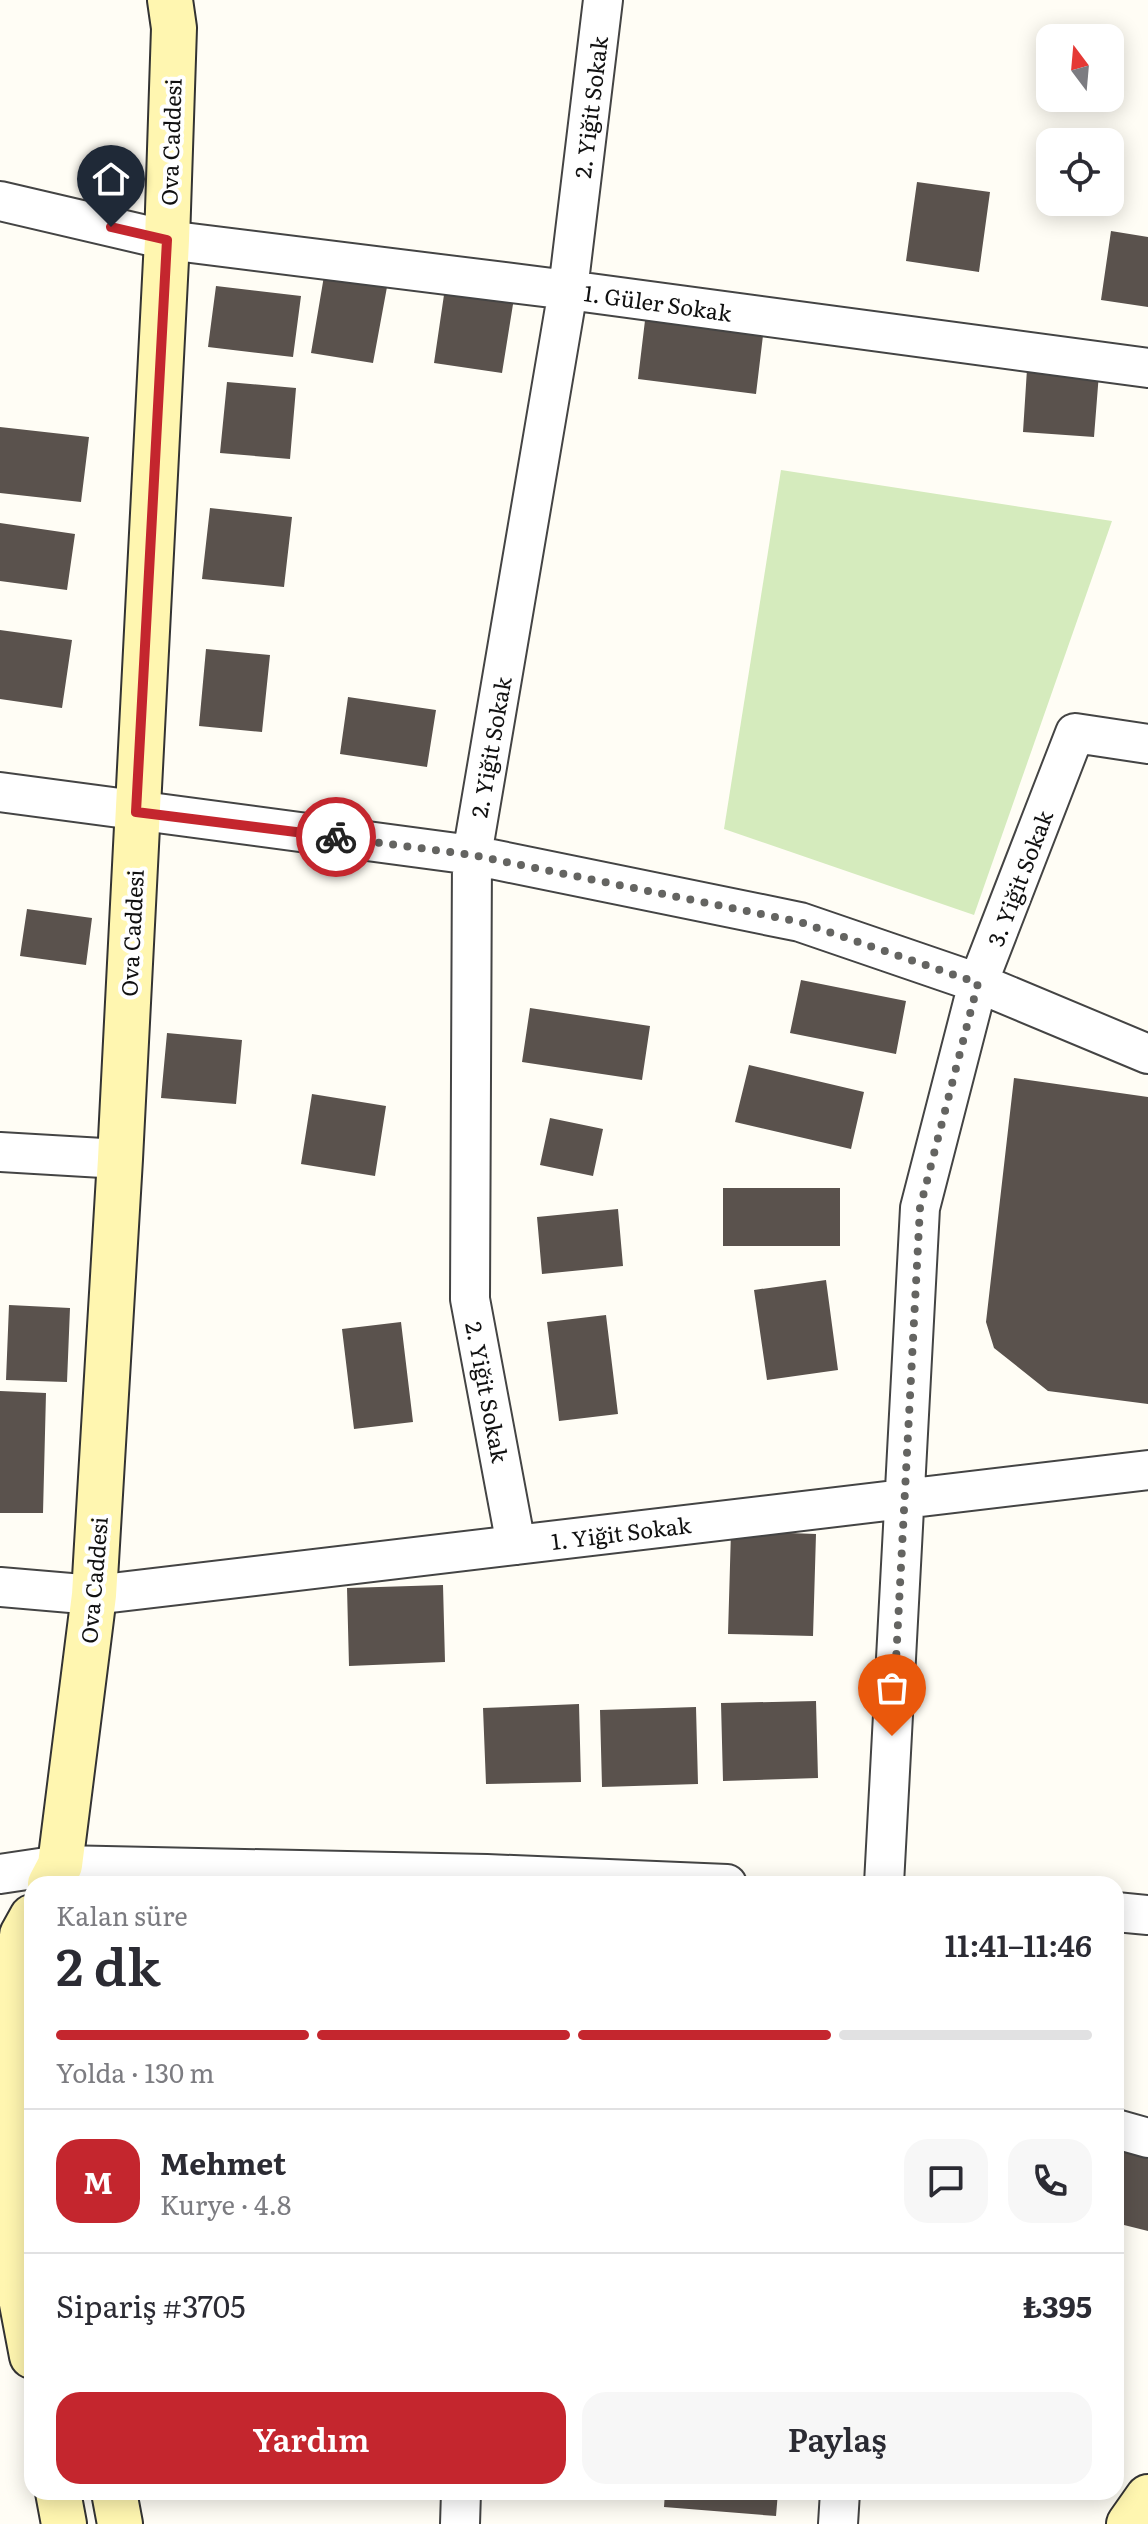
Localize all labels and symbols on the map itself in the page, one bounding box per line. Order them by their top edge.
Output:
north arrow [1036,24,1124,112]
street label: 2. Yiğit Sokak [565,34,615,180]
street label: Ova Caddesi [151,78,189,206]
pin [77,145,145,227]
street label: 1. Güler Sokak [582,275,735,329]
street label: 2. Yiğit Sokak [461,673,519,820]
courier [296,797,376,877]
street label: 3. Yiğit Sokak [978,805,1060,951]
street label: Ova Caddesi [111,869,151,997]
street label: 2. Yiğit Sokak [458,1319,518,1466]
street label: 1. Yiğit Sokak [549,1507,693,1557]
street label: Ova Caddesi [71,1515,115,1645]
pin [858,1654,926,1736]

